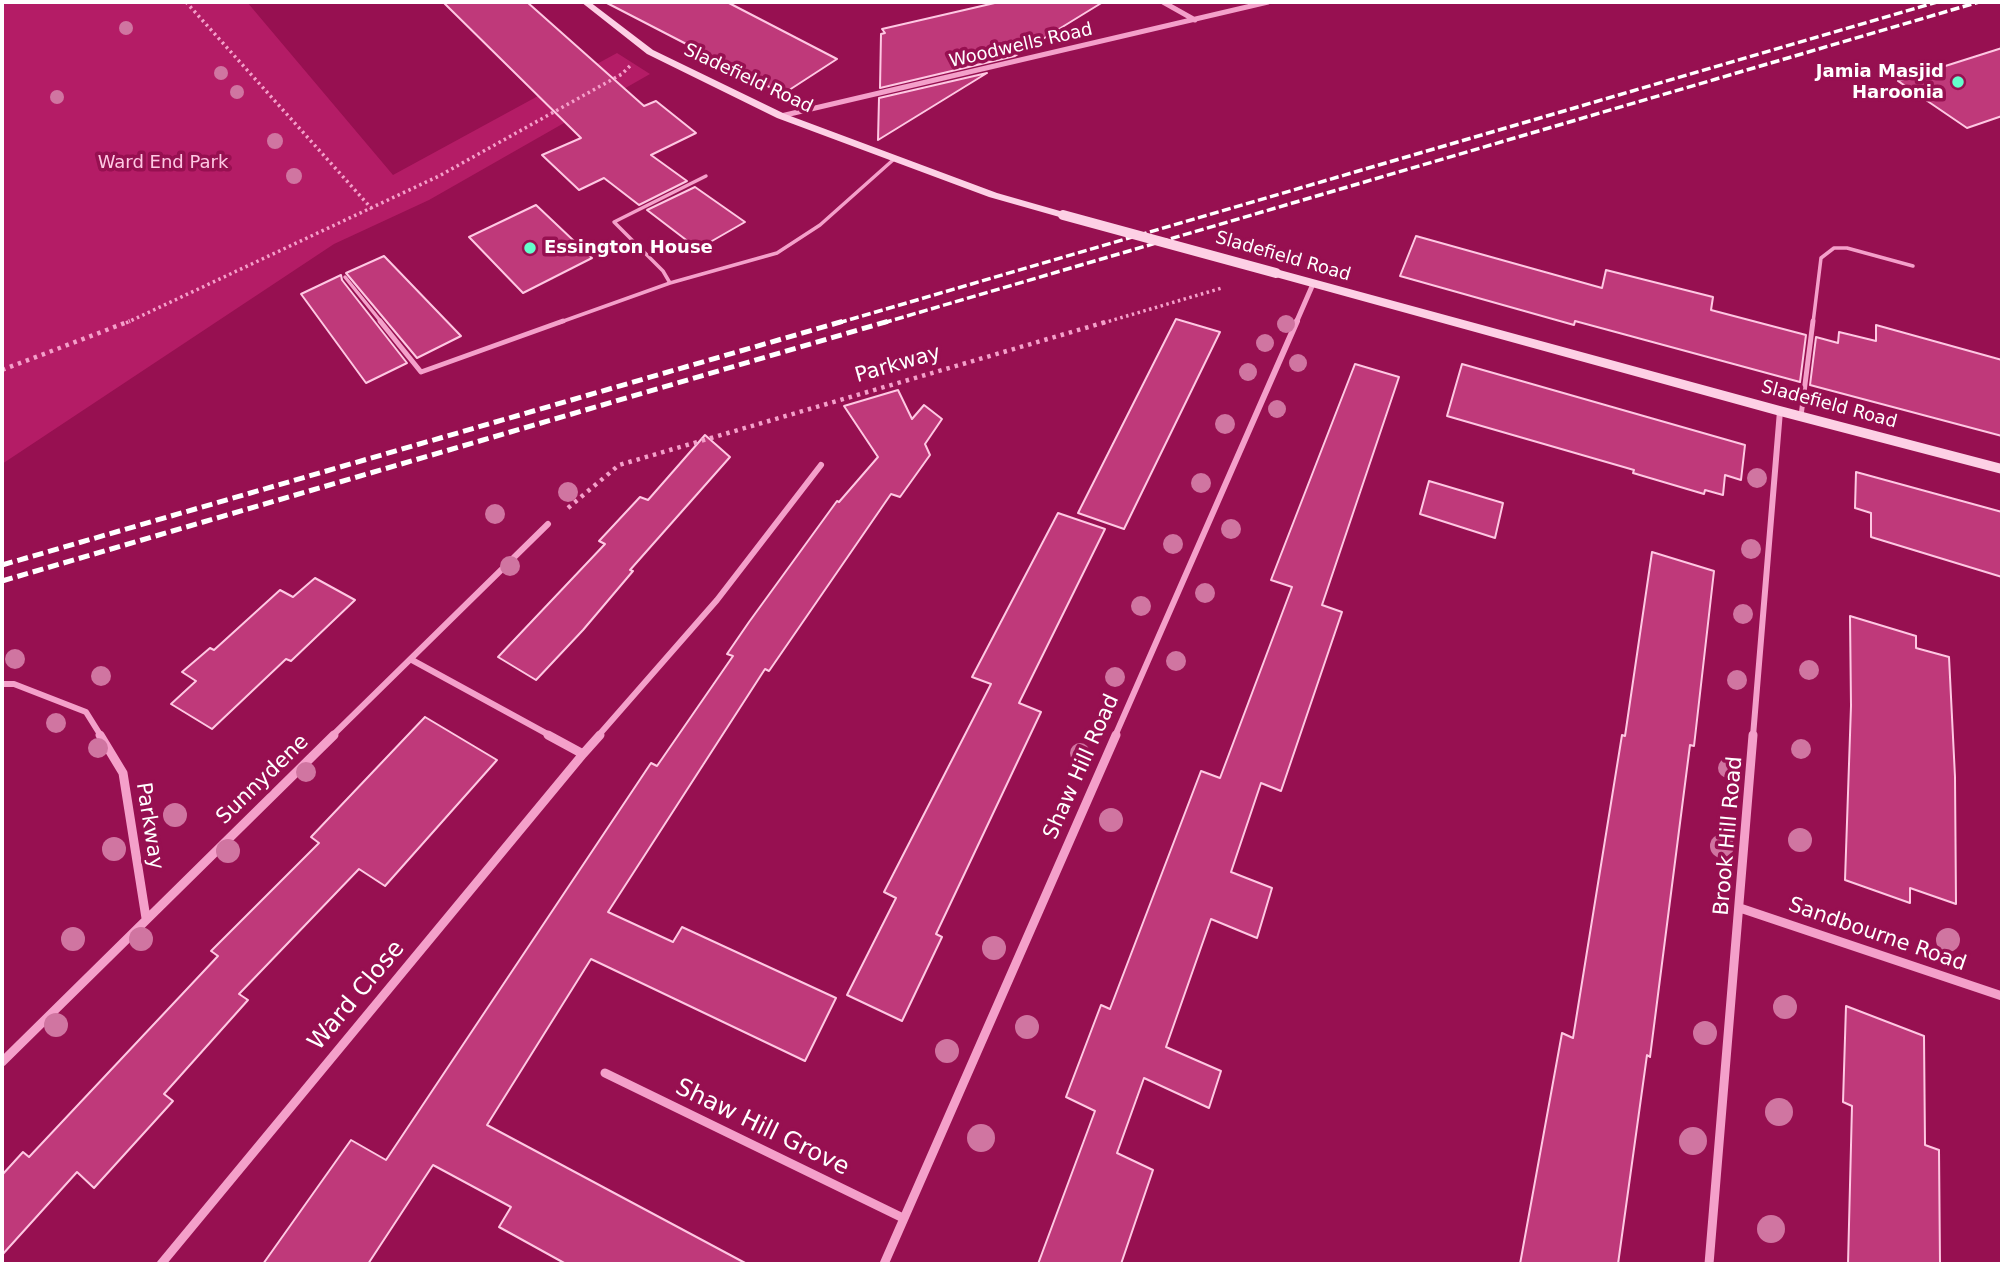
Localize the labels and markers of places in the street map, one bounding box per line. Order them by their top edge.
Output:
place label: Jamia Masjid Haroonia [1816,61,1944,104]
marker: Jamia Masjid Haroonia [1950,74,1966,90]
place label: Essington House [544,237,713,259]
marker: Essington House [522,240,538,256]

